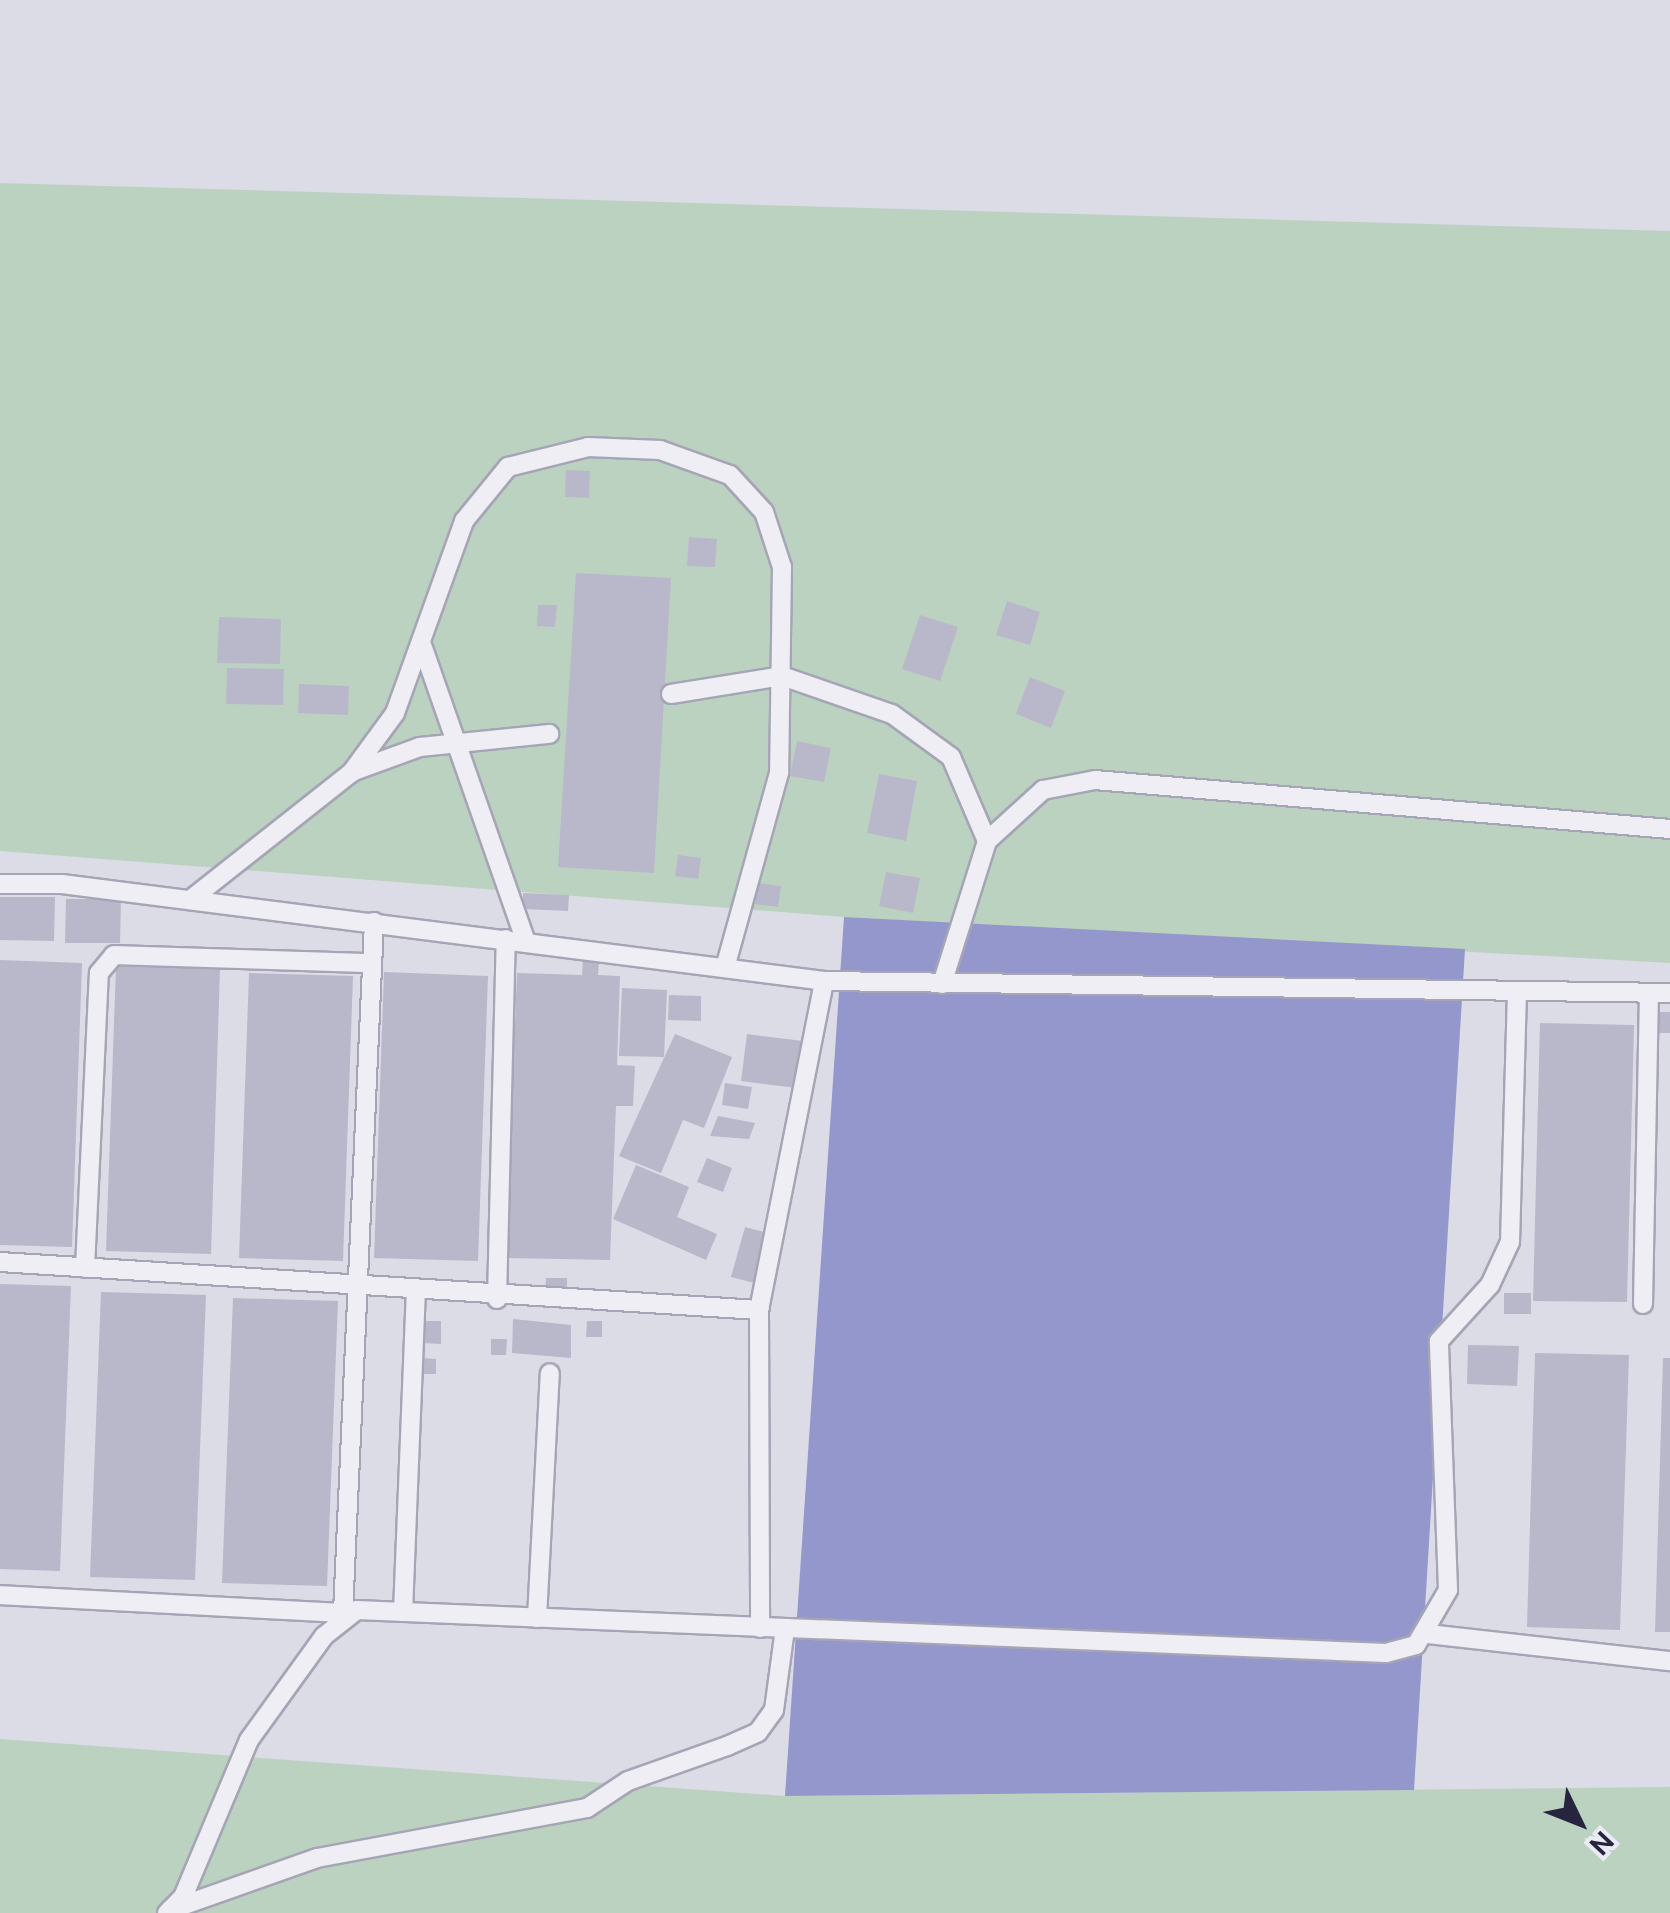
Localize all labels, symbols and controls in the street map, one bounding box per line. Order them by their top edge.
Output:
north arrow [1530,1773,1630,1873]
text: N [1584,1826,1621,1862]

